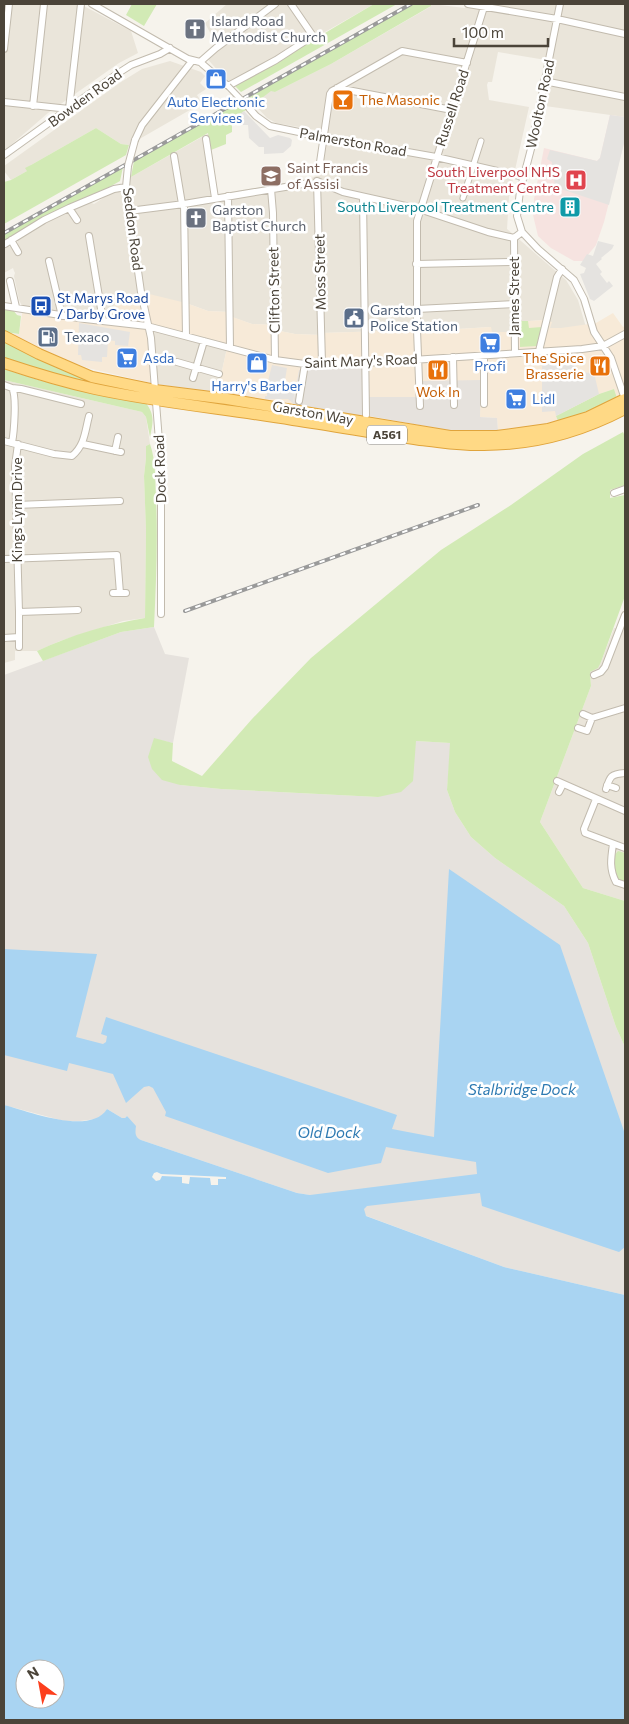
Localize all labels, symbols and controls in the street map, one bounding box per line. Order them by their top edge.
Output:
place label: Island Road Methodist Church [211,12,326,45]
scale bar [454,15,548,47]
church icon: Island Road Methodist Church [183,17,207,41]
text: 100 m [462,23,504,41]
street label: Woolton Road [522,58,557,150]
street label: Bowden Road [44,65,125,130]
shop icon: Auto Electronic Services [204,67,228,91]
street label: Russell Road [431,67,472,148]
bar icon: The Masonic [331,88,355,112]
place label: The Masonic [359,91,440,108]
place label: Auto Electronic Services [167,93,265,126]
street label: Palmerston Road [298,124,408,159]
place label: Saint Francis of Assisi [287,159,368,192]
place label: South Liverpool NHS Treatment Centre [427,163,560,196]
school or university icon: Saint Francis of Assisi [259,164,283,188]
hospital icon: South Liverpool NHS Treatment Centre [564,168,588,192]
street label: Seddon Road [120,186,147,271]
building icon: South Liverpool Treatment Centre [558,195,582,219]
place label: South Liverpool Treatment Centre [337,198,554,215]
place label: Garston Baptist Church [212,201,306,234]
church icon: Garston Baptist Church [184,206,208,230]
street label: Moss Street [310,233,329,310]
street label: Clifton Street [264,246,283,333]
street label: James Street [505,256,522,336]
place label: St Marys Road / Darby Grove [57,289,149,322]
bus stop icon: St Marys Road / Darby Grove [29,294,53,318]
place label: Garston Police Station [370,301,458,334]
public building icon: Garston Police Station [342,306,366,330]
fuel station icon: Texaco [36,325,60,349]
place label: Texaco [64,328,109,345]
supermarket icon: Profi [478,331,502,355]
supermarket icon: Asda [115,346,139,370]
place label: Asda [143,349,174,366]
place label: The Spice Brasserie [523,349,584,382]
street label: Saint Mary's Road [304,350,418,371]
shop icon: Harry's Barber [245,351,269,375]
restaurant icon: The Spice Brasserie [588,354,612,378]
place label: Profi [474,357,506,374]
restaurant icon: Wok In [426,358,450,382]
place label: Harry's Barber [211,377,303,394]
place label: Wok In [416,383,460,400]
supermarket icon: Lidl [504,387,528,411]
place label: Lidl [532,390,555,407]
street label: Garston Way [271,397,355,428]
road number: A561 [367,426,407,444]
street label: Dock Road [150,434,169,504]
street label: Kings Lynn Drive [8,457,25,563]
water label: Stalbridge Dock [468,1080,577,1098]
water label: Old Dock [297,1123,361,1141]
north arrow [15,1659,65,1709]
text: N [24,1663,42,1683]

